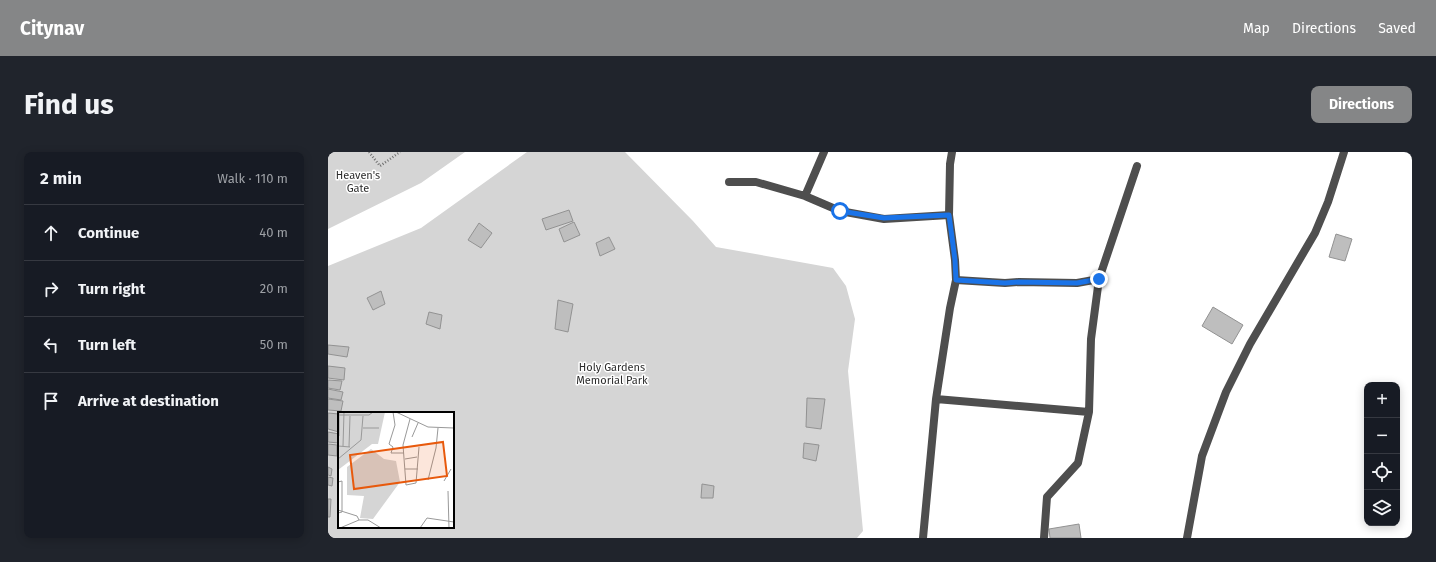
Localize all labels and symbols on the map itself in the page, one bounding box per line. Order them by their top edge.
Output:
park label: Heaven's Gate [336,169,380,195]
route start [831,202,849,220]
route end [1090,270,1108,288]
park label: Holy Gardens Memorial Park [576,361,648,387]
inset map [338,412,454,528]

